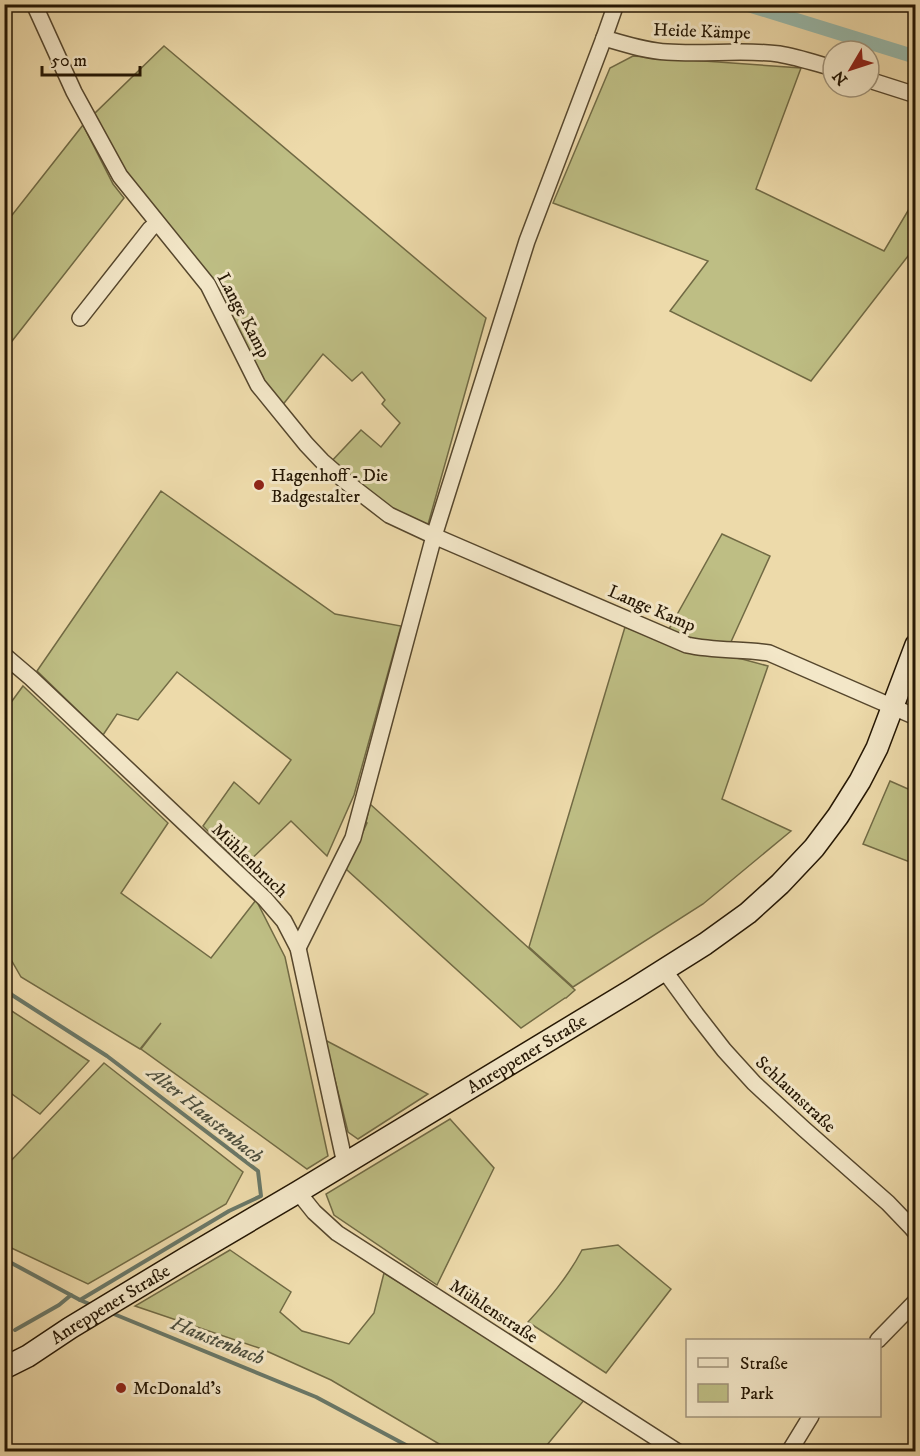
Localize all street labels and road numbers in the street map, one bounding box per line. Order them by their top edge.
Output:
street label: Heide Kämpe [653,19,751,45]
street label: Lange Kamp [212,269,275,362]
street label: Lange Kamp [605,581,699,637]
street label: Mühlenbruch [207,819,292,903]
street label: Anreppener Straße [463,1010,591,1099]
street label: Schlaunstraße [750,1052,840,1138]
street label: Anreppener Straße [47,1260,174,1350]
street label: Mühlenstraße [445,1275,542,1349]

